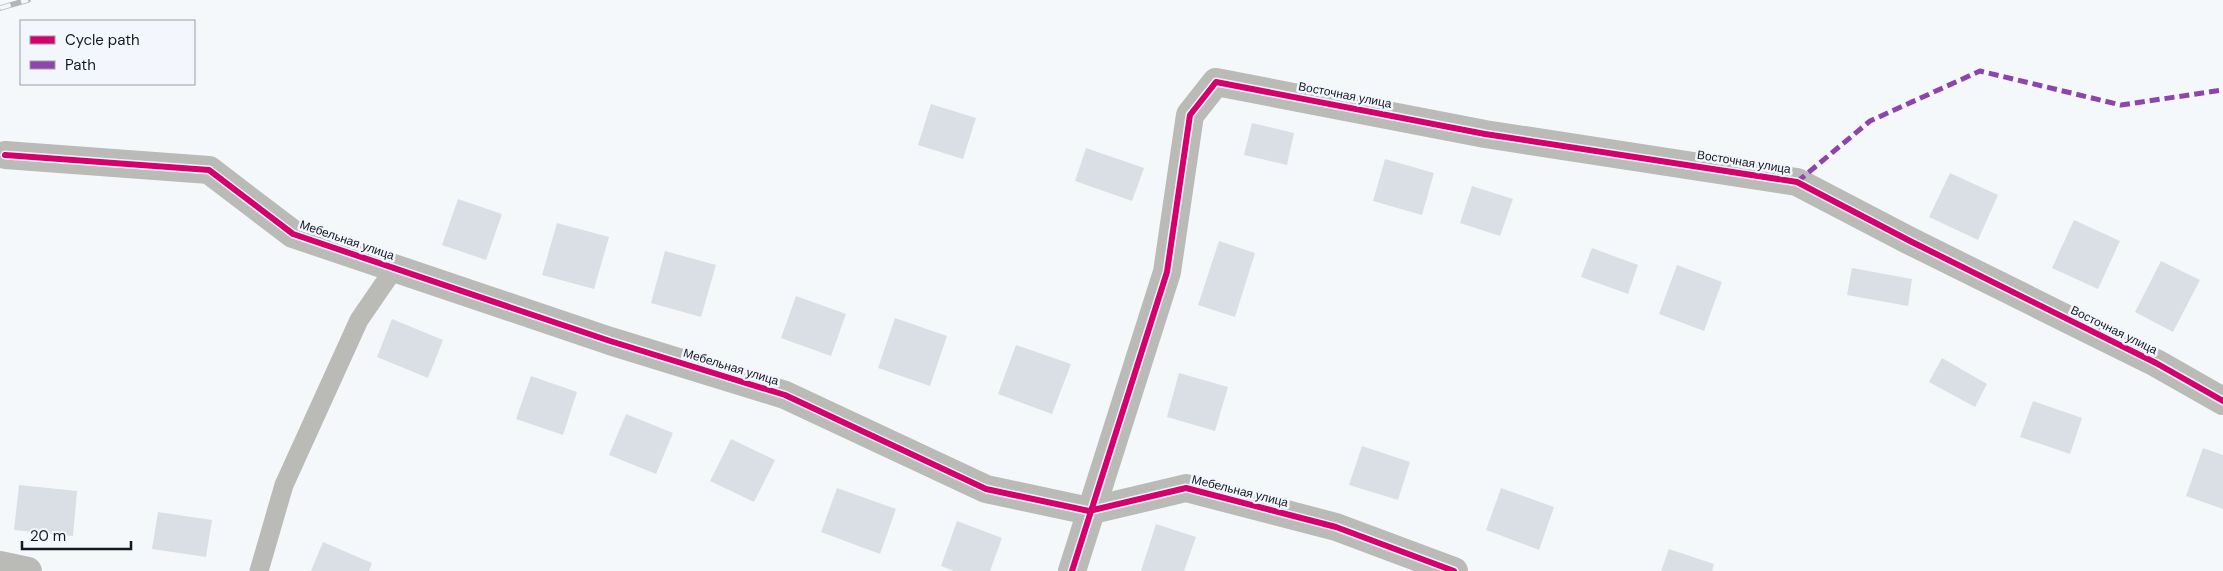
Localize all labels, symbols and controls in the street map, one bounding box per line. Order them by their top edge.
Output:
legend [20,20,195,85]
text: Cycle path [65,30,140,50]
text: Path [65,55,96,75]
street label: Восточная улица [1297,78,1393,112]
street label: Восточная улица [1696,147,1792,177]
street label: Мебельная улица [298,216,397,264]
street label: Восточная улица [2068,302,2160,358]
street label: Мебельная улица [681,345,781,389]
street label: Мебельная улица [1190,471,1290,511]
scale bar [22,518,131,550]
text: 20 m [30,526,66,546]

